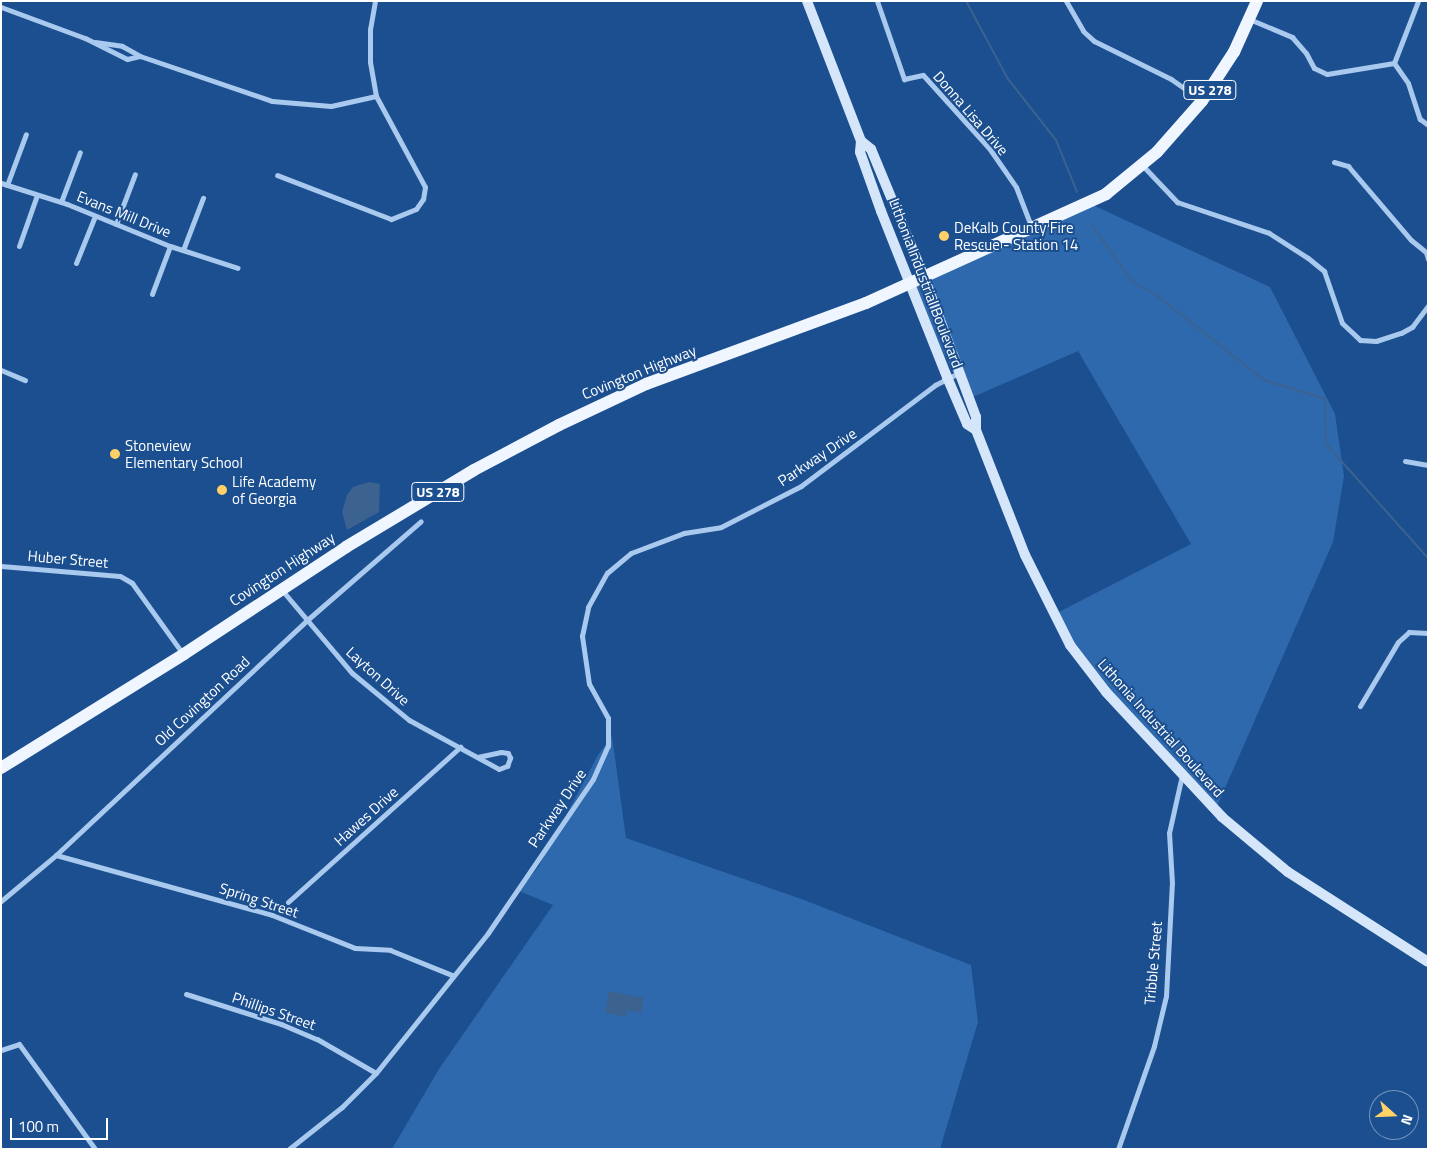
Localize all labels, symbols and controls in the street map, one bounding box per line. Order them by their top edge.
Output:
street label: Donna Lisa Drive [930,67,1012,159]
road number: US 278 [1182,78,1238,102]
street label: Evans Mill Drive [74,187,174,241]
street label: Lithonia Industrial Boulevard [885,196,967,370]
place label: DeKalb County Fire Rescue - Station 14 [954,218,1078,253]
marker: DeKalb County Fire Rescue - Station 14 [938,230,950,242]
street label: Covington Highway [579,341,699,403]
street label: Parkway Drive [774,424,860,490]
place label: Stoneview Elementary School [125,436,243,471]
marker: Stoneview Elementary School [109,448,121,460]
place label: Life Academy of Georgia [232,472,316,507]
road number: US 278 [410,481,466,504]
marker: Life Academy of Georgia [216,484,228,496]
street label: Covington Highway [226,528,338,610]
street label: Huber Street [27,547,109,571]
street label: Layton Drive [343,643,413,709]
street label: Old Covington Road [151,652,253,750]
street label: Lithonia Industrial Boulevard [1094,655,1228,801]
street label: Parkway Drive [524,765,590,851]
street label: Hawes Drive [330,783,402,849]
street label: Spring Street [217,879,301,921]
street label: Tribble Street [1140,920,1166,1006]
street label: Phillips Street [230,988,318,1034]
north arrow [1369,1090,1419,1140]
scale bar [12,1108,110,1140]
text: N [1396,1112,1419,1128]
text: 100 m [18,1115,59,1138]

